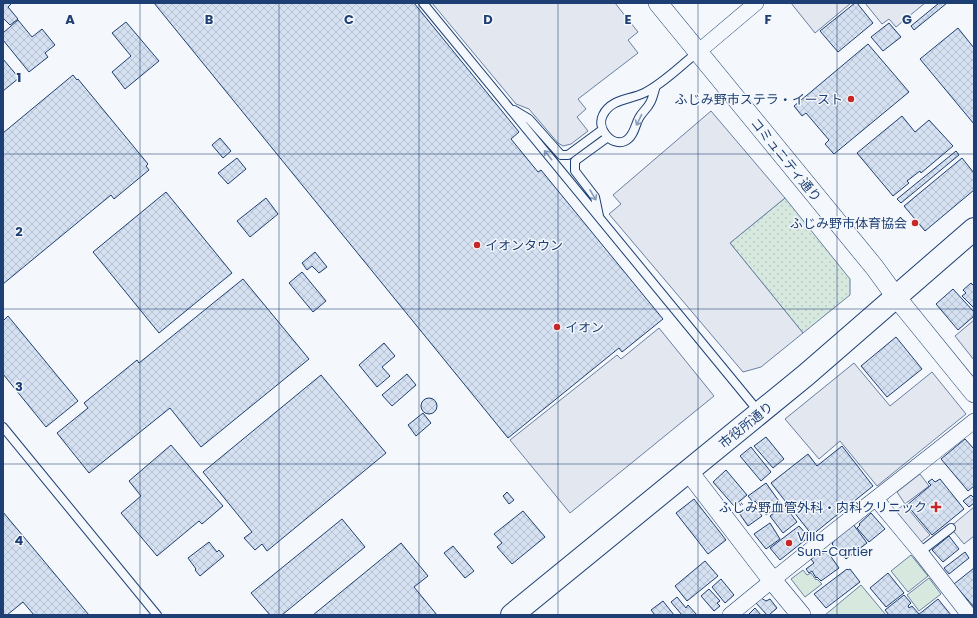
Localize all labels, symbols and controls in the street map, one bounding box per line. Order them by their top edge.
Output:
text: A [65,10,75,29]
text: B [205,10,214,29]
text: C [344,10,354,29]
text: D [483,10,493,29]
text: E [624,10,632,29]
text: F [764,10,772,29]
text: G [902,10,912,29]
text: 1 [17,68,21,87]
place label: ふじみ野市ステラ・イースト [675,90,843,109]
marker: ふじみ野市ステラ・イースト [846,94,856,104]
one-way arrow [635,114,642,126]
street label: コミュニティ通り [746,114,826,206]
one-way arrow [544,150,553,161]
one-way arrow [588,190,597,201]
place label: ふじみ野市体育協会 [790,214,907,233]
marker: ふじみ野市体育協会 [910,218,920,228]
text: 2 [15,222,23,241]
place label: イオンタウン [485,236,563,255]
marker: イオンタウン [472,240,482,250]
place label: イオン [565,318,604,337]
marker: イオン [552,322,562,332]
text: 3 [15,377,23,396]
street label: 市役所通り [715,397,777,453]
place label: ふじみ野血管外科・内科クリニック [719,498,927,517]
marker: ふじみ野血管外科・内科クリニック [930,501,942,513]
place label: Villa Sun-Cartier [797,527,873,561]
text: 4 [15,531,24,550]
marker: Villa Sun-Cartier [784,538,794,548]

